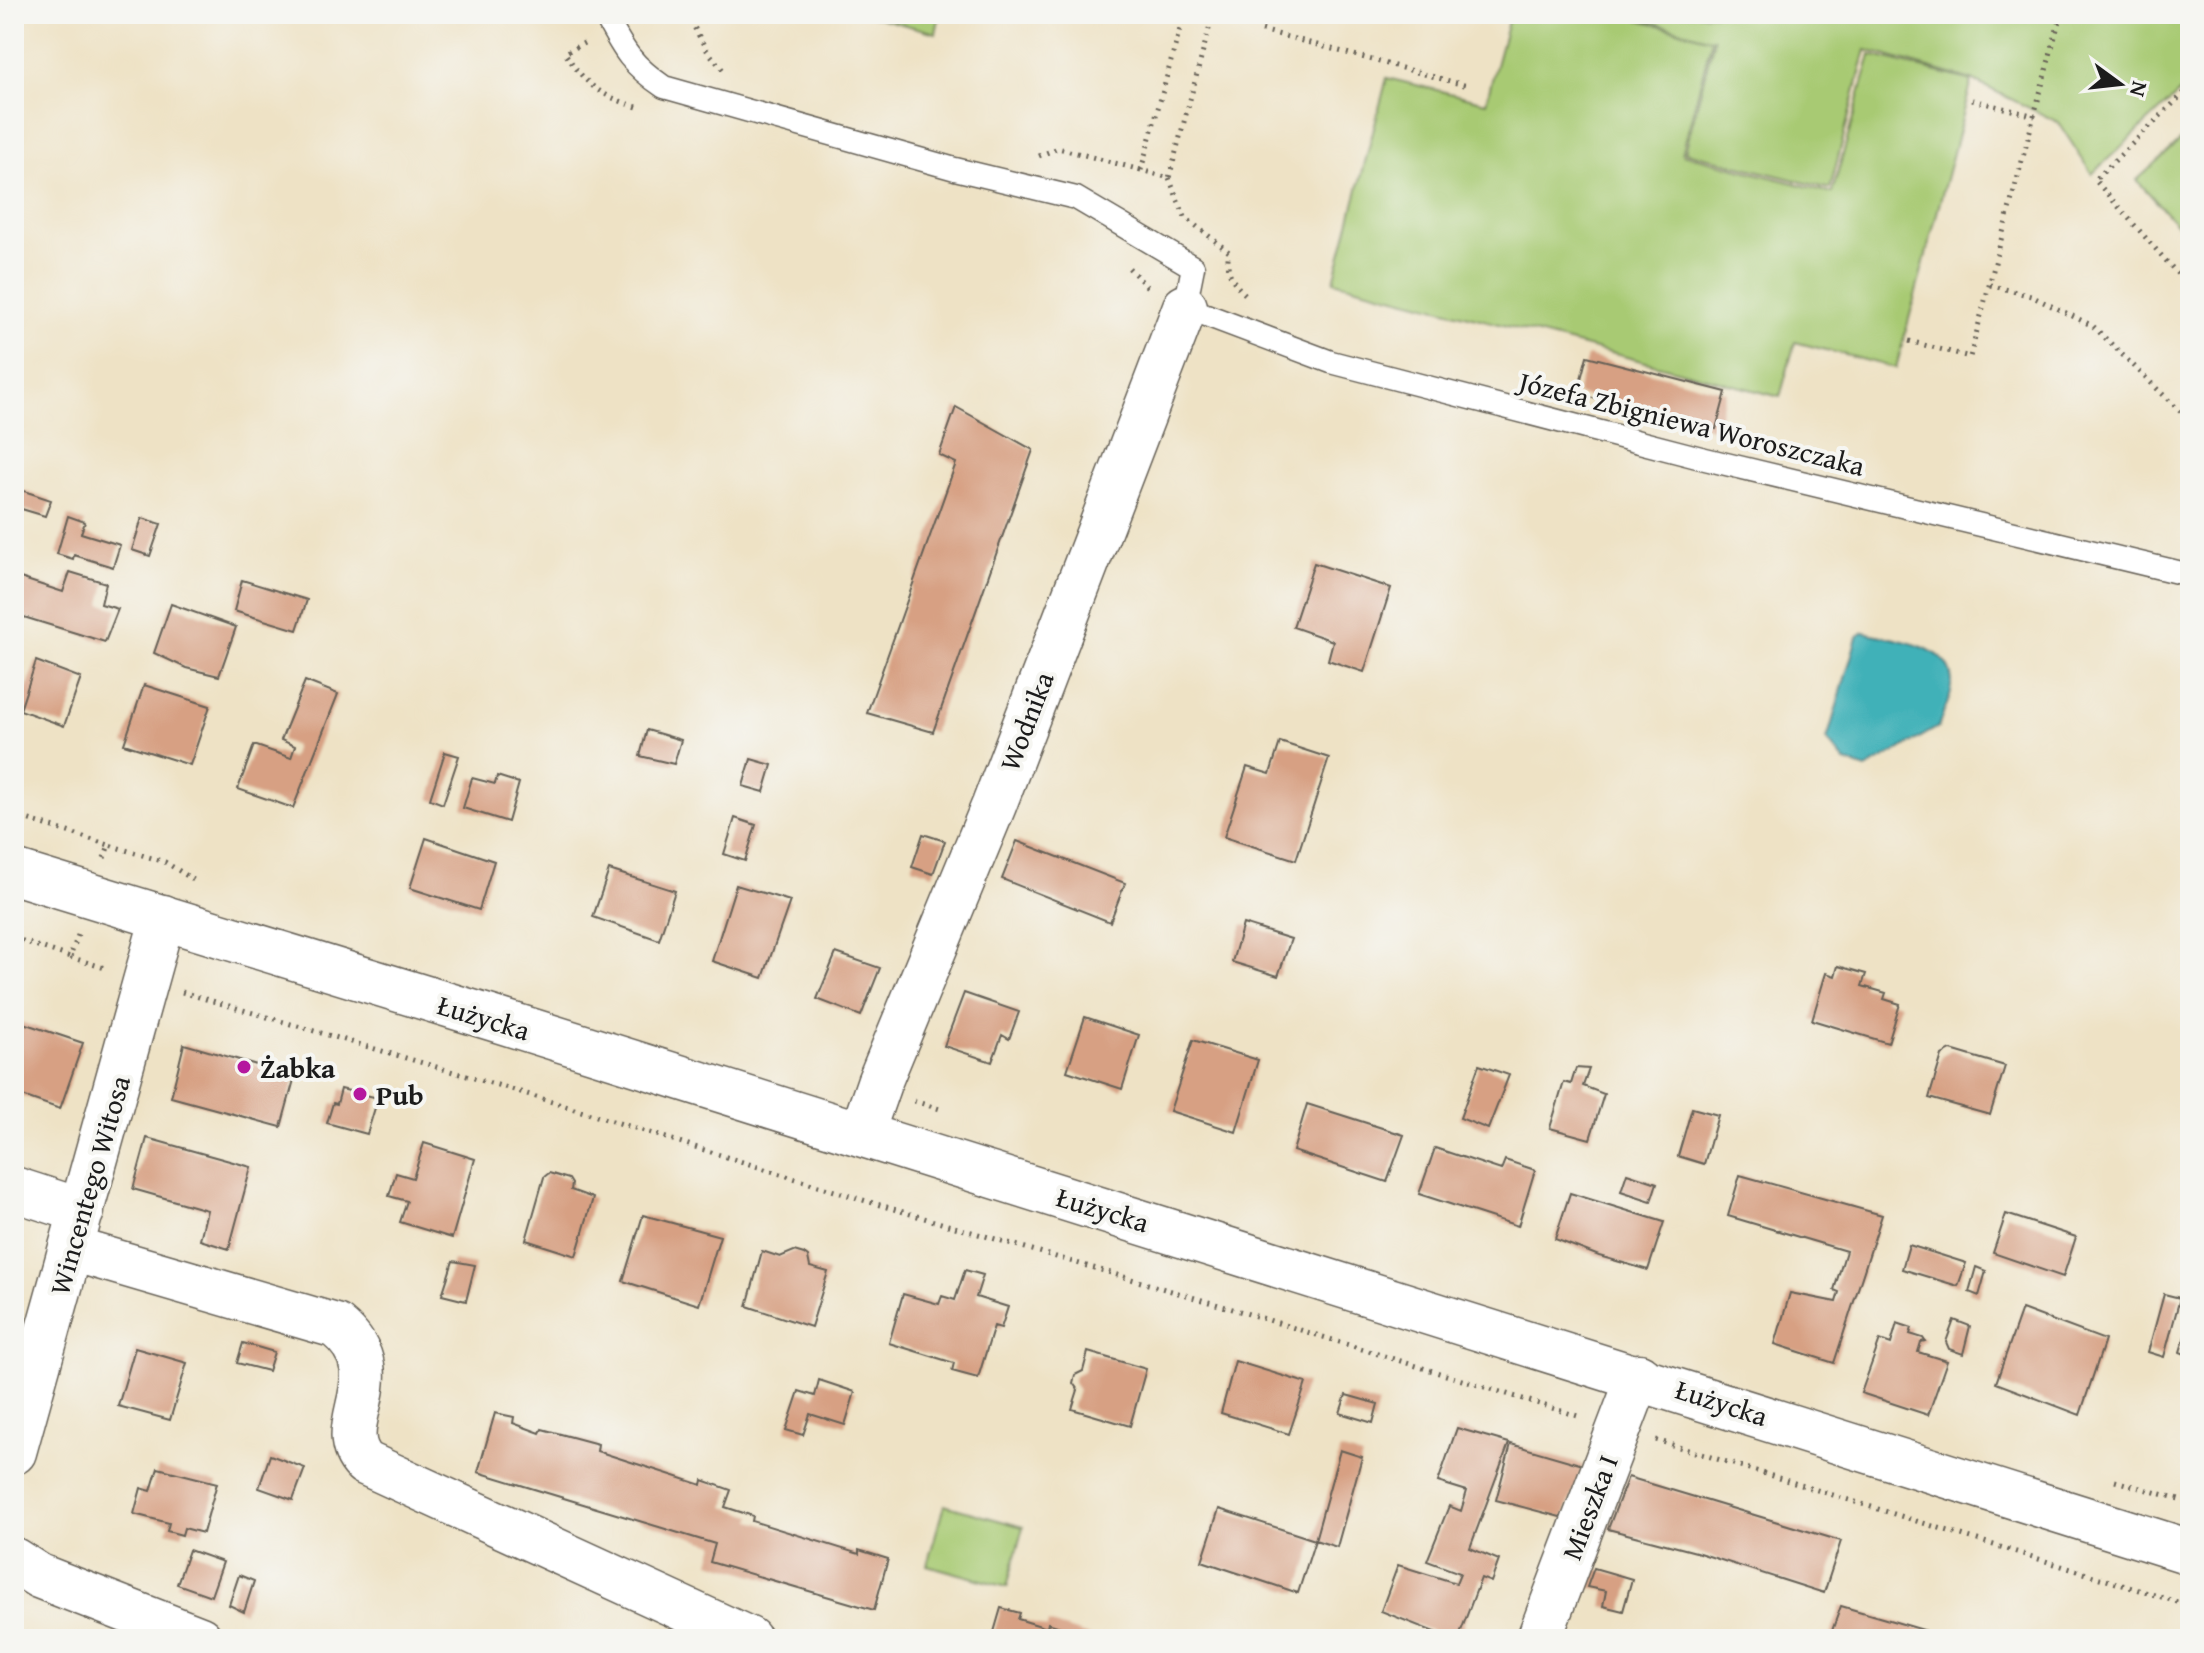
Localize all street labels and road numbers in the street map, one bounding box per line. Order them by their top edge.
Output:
street label: Józefa Zbigniewa Woroszczaka [1512,359,1870,486]
street label: Wodnika [988,665,1064,776]
street label: Łużycka [433,984,536,1051]
street label: Wincentego Witosa [38,1070,140,1299]
street label: Łużycka [1052,1176,1155,1243]
street label: Łużycka [1671,1368,1774,1436]
street label: Mieszka I [1550,1449,1628,1565]

